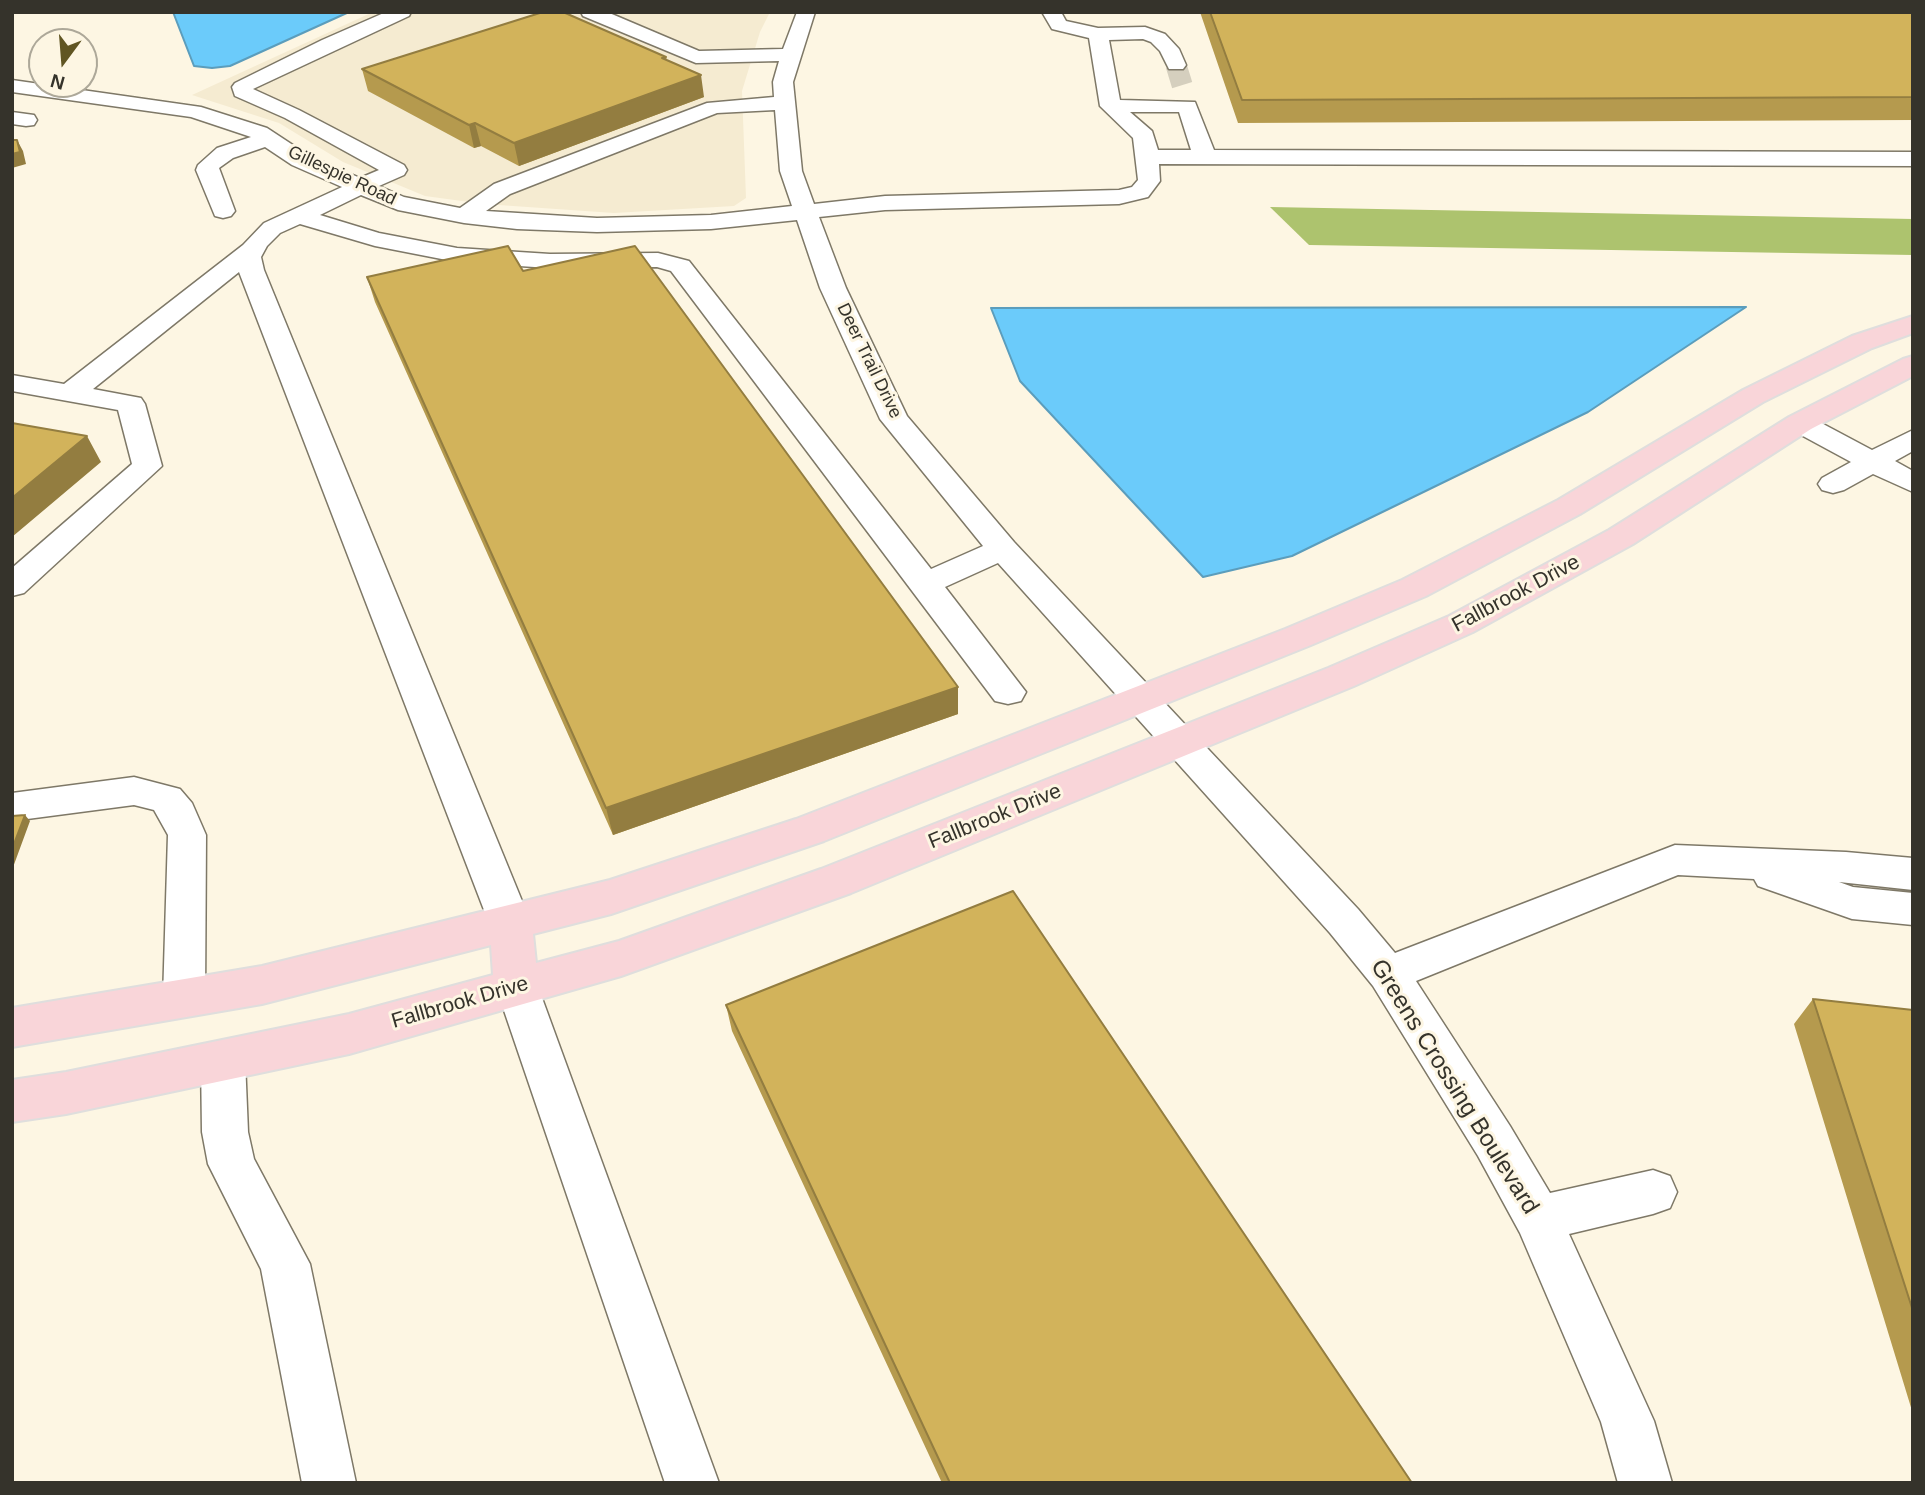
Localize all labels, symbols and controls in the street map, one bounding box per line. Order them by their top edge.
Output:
north arrow [28,28,98,98]
text: N [48,70,67,94]
street label: Gillespie Road [284,141,400,211]
street label: Deer Trail Drive [832,300,906,422]
street label: Fallbrook Drive [1448,550,1584,638]
street label: Fallbrook Drive [925,779,1065,855]
street label: Greens Crossing Boulevard [1364,954,1544,1220]
street label: Fallbrook Drive [389,971,531,1035]

